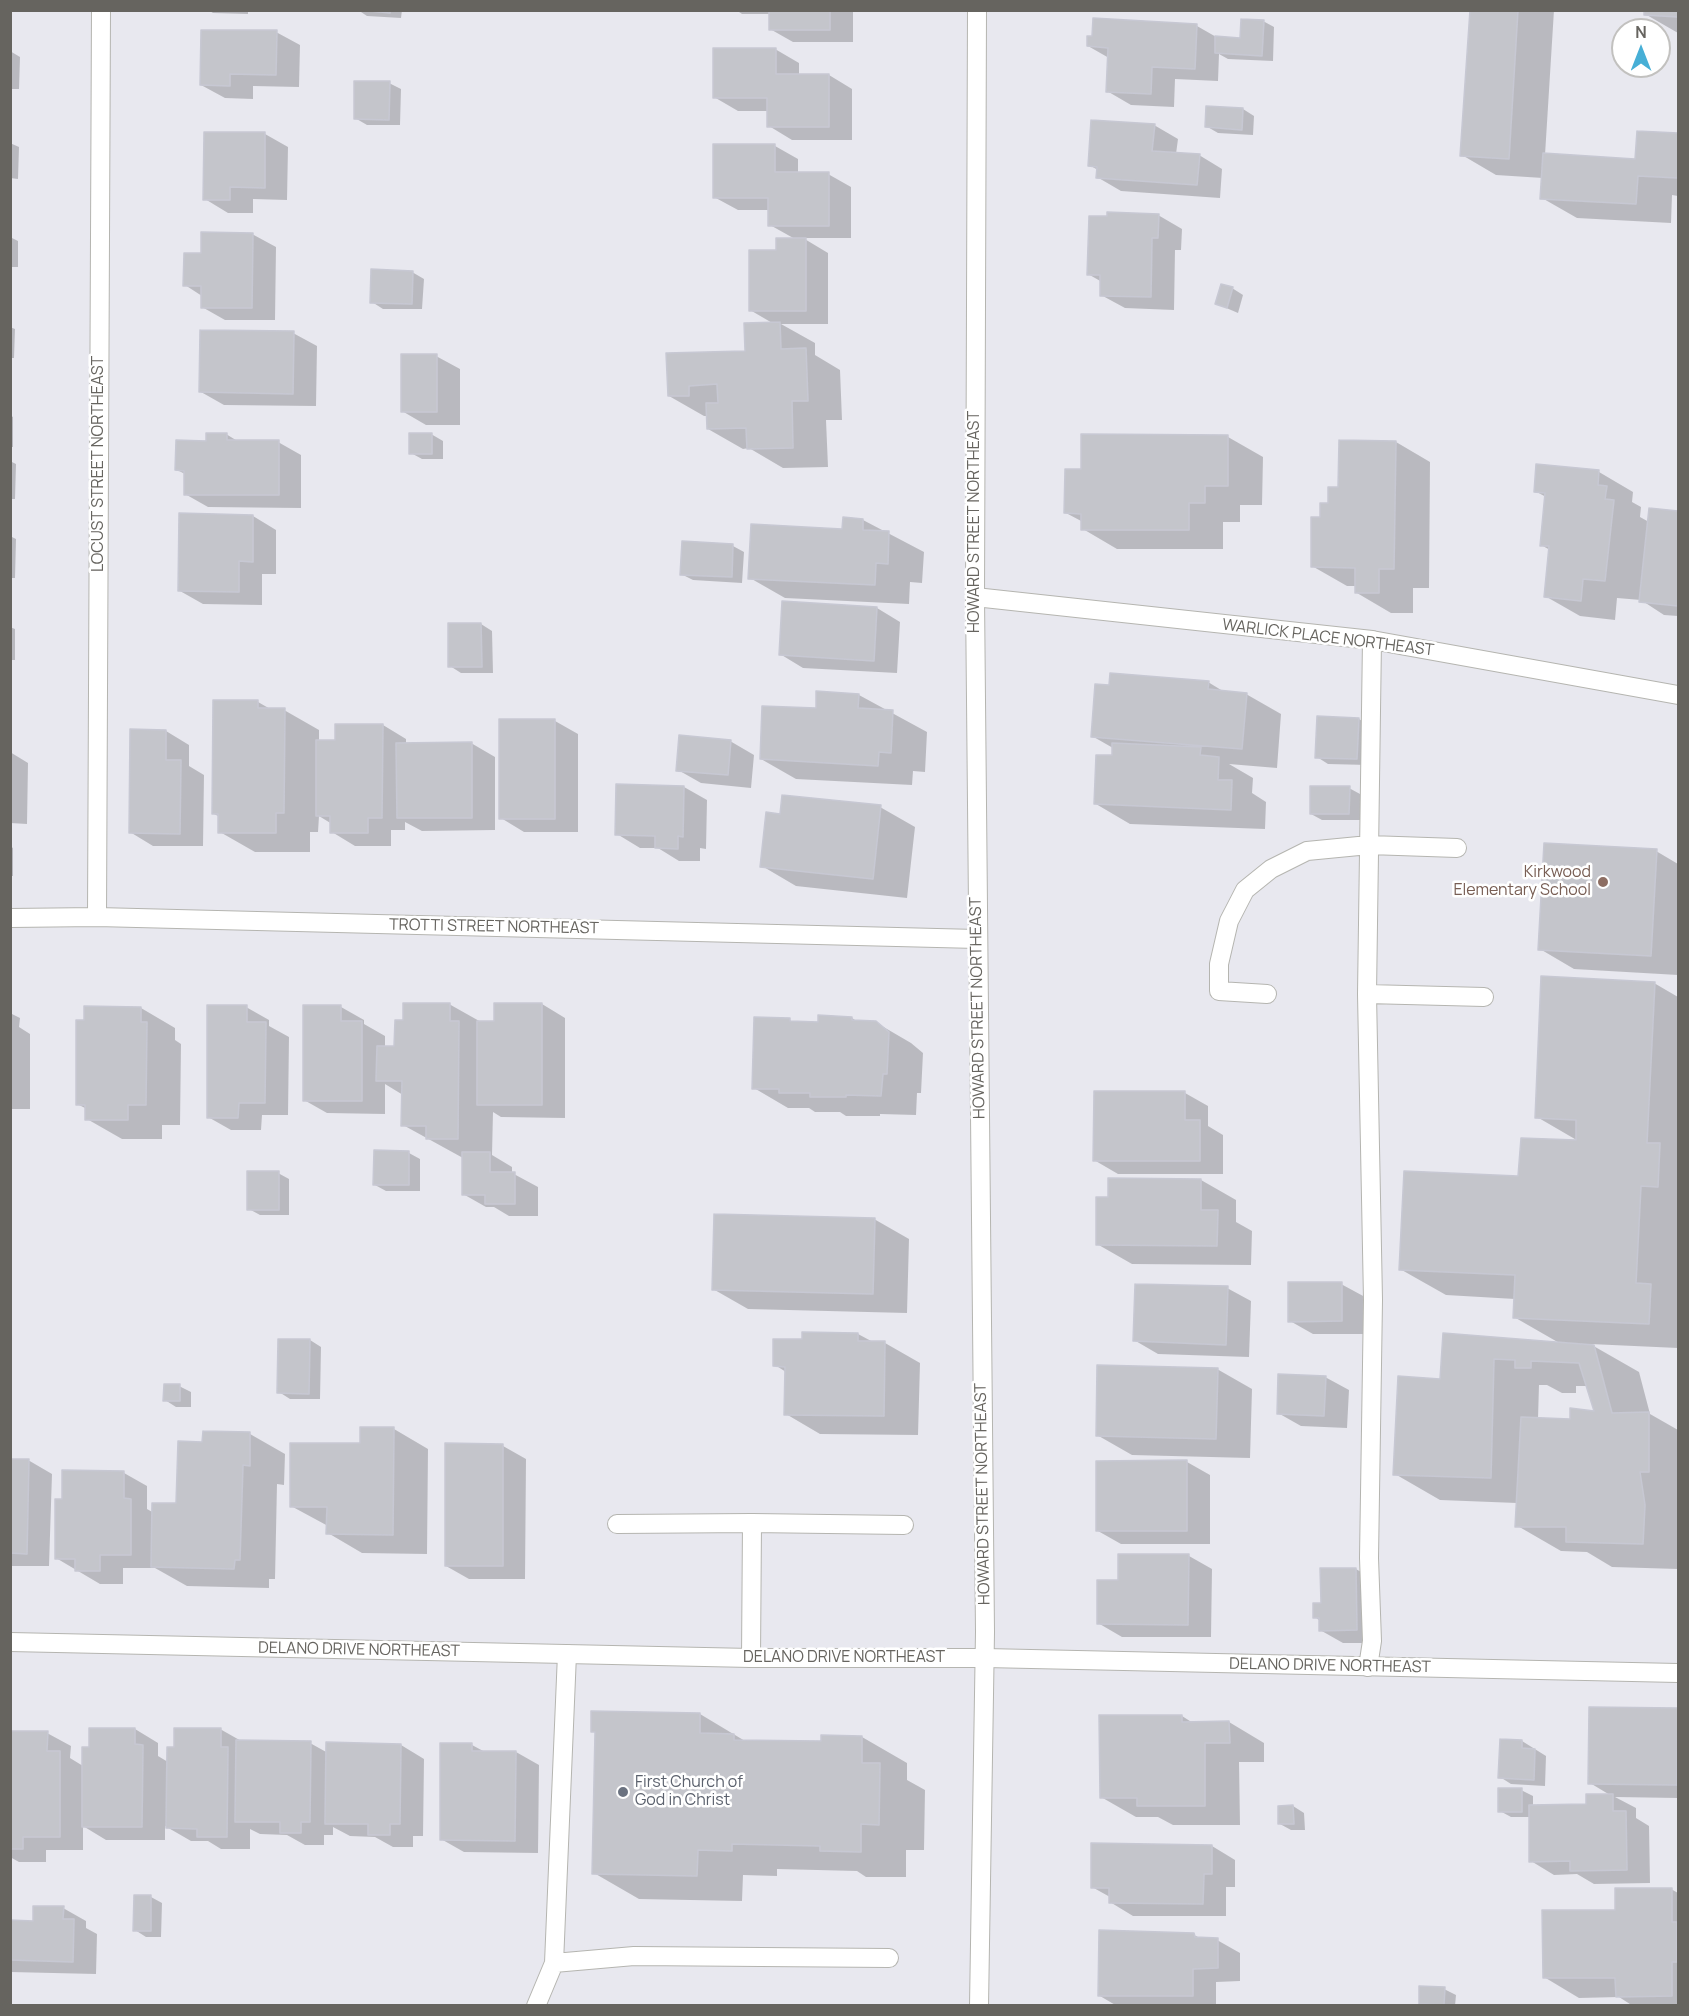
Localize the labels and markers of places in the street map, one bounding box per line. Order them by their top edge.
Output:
place label: Kirkwood Elementary School [1453,863,1591,901]
marker: Kirkwood Elementary School [1596,875,1610,889]
place label: First Church of God in Christ [635,1773,743,1811]
marker: First Church of God in Christ [616,1785,630,1799]

